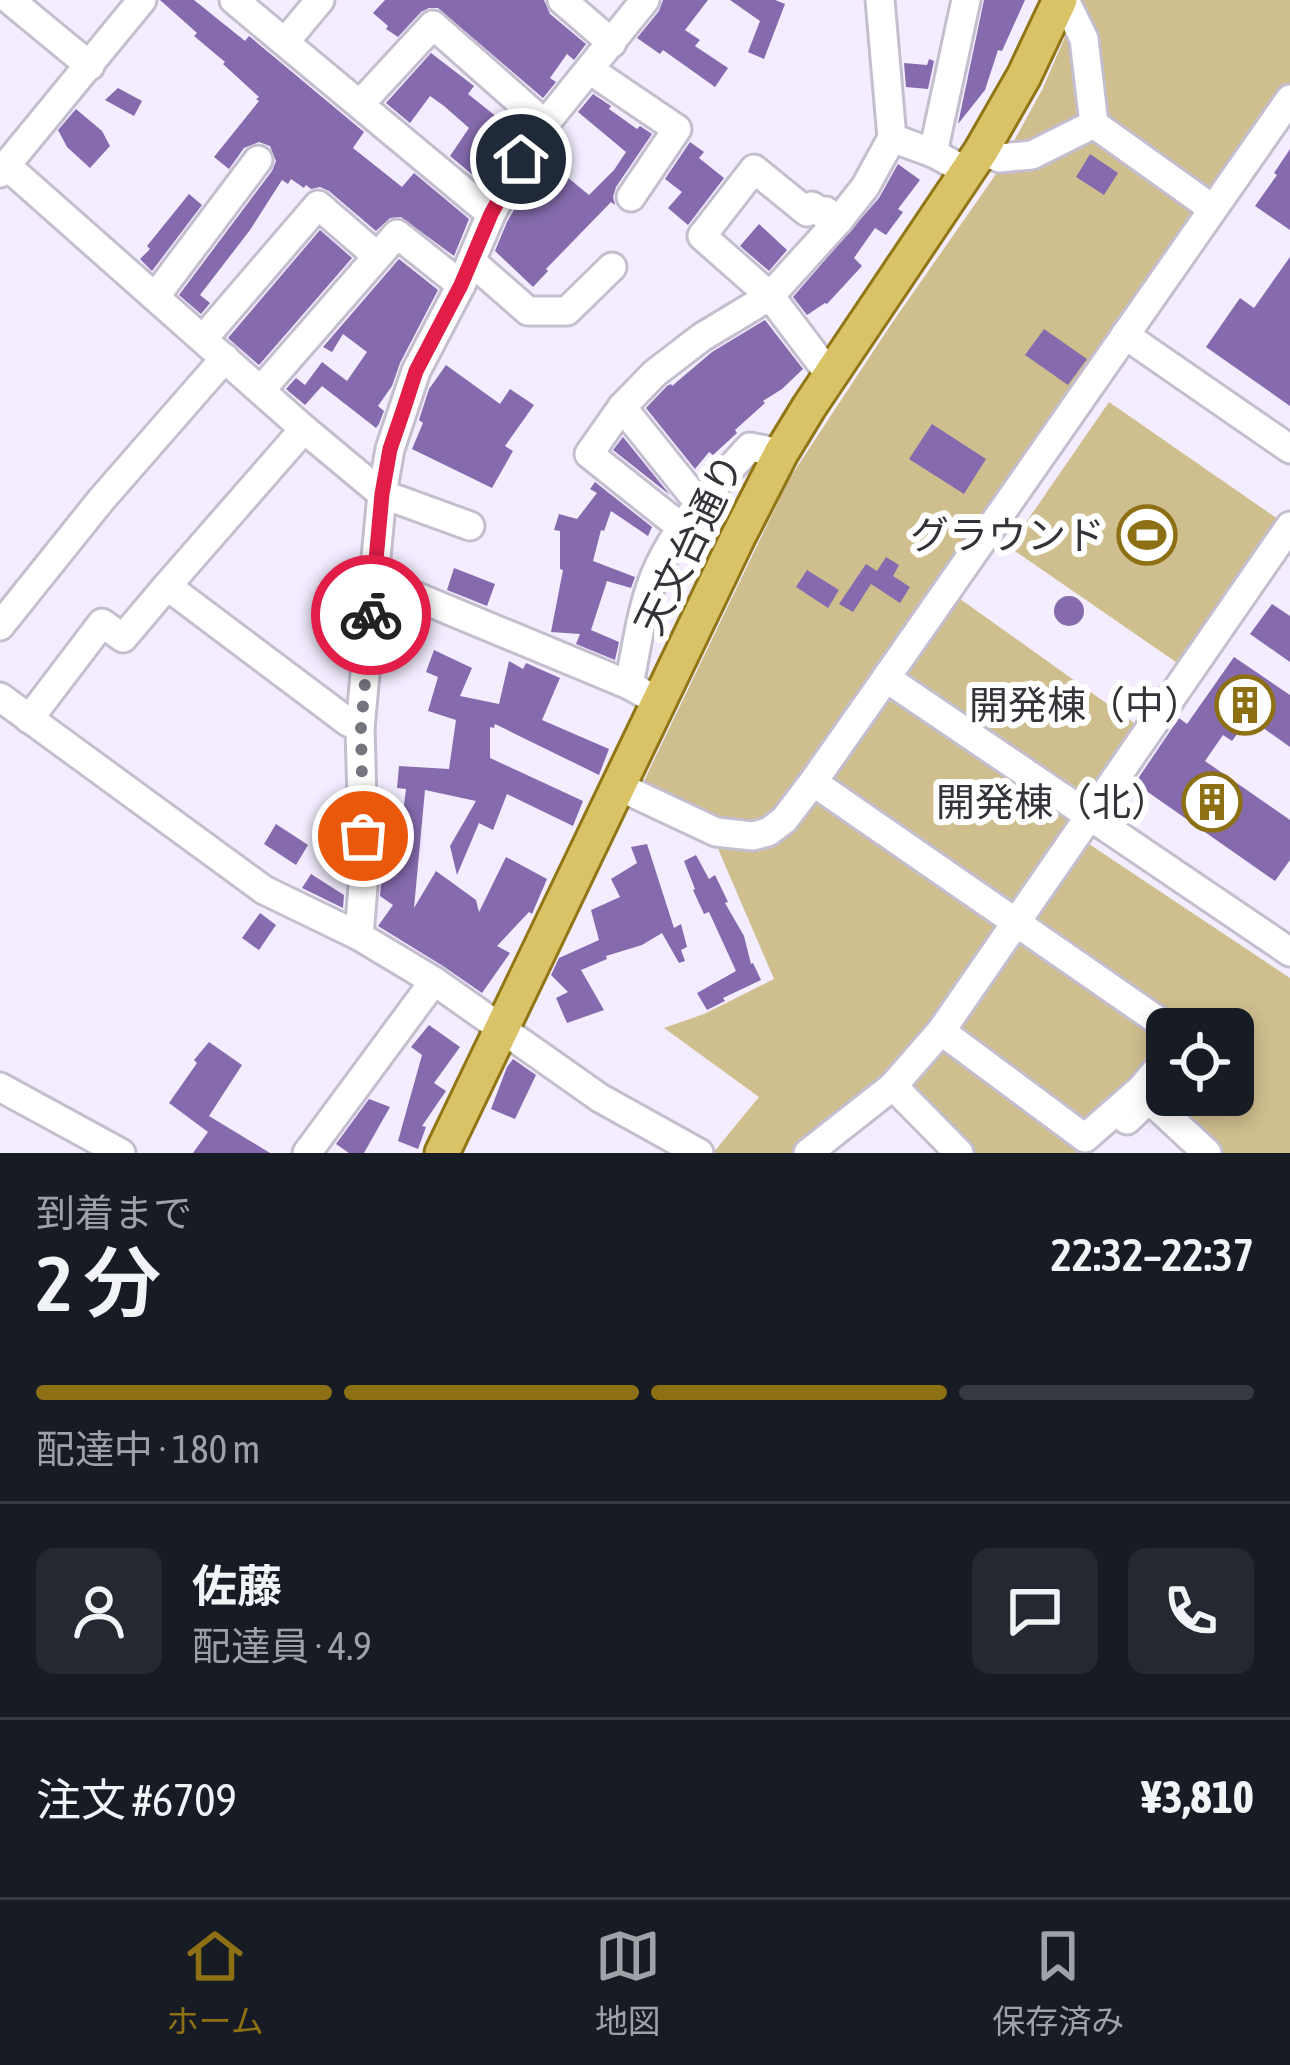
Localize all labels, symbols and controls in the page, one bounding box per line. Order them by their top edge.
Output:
pin [470,108,572,210]
icon: home [488,126,554,192]
street label: 天文台通り [626,447,752,641]
sports icon: グラウンド [1116,504,1178,566]
place label: グラウンド [910,513,1105,557]
courier [311,555,431,675]
icon: bike [338,582,404,648]
building icon: 開発棟（中） [1214,674,1276,736]
place label: 開発棟（中） [969,683,1203,727]
building icon: 開発棟（北） [1181,771,1243,833]
place label: 開発棟（北） [936,780,1170,824]
pin [312,785,414,887]
icon: bag [330,803,396,869]
map controls [1146,1008,1254,1116]
button: locate [1146,1008,1254,1116]
text: 到着まで [36,1191,192,1235]
text: 22:32–22:37 [1051,1229,1254,1281]
text: 2 分 [36,1238,161,1328]
text: 配達中 · 180 m [36,1427,260,1471]
button: person [36,1548,162,1674]
button: chat [972,1548,1098,1674]
button: phone [1128,1548,1254,1674]
text: 佐藤 [192,1560,282,1612]
text: 配達員 · 4.9 [192,1624,372,1668]
text: ¥3,810 [1141,1771,1254,1823]
text: 注文 #6709 [36,1774,237,1826]
tab: ホーム [166,1923,264,2043]
tab: 地図 [595,1923,661,2043]
tab: 保存済み [992,1923,1124,2043]

